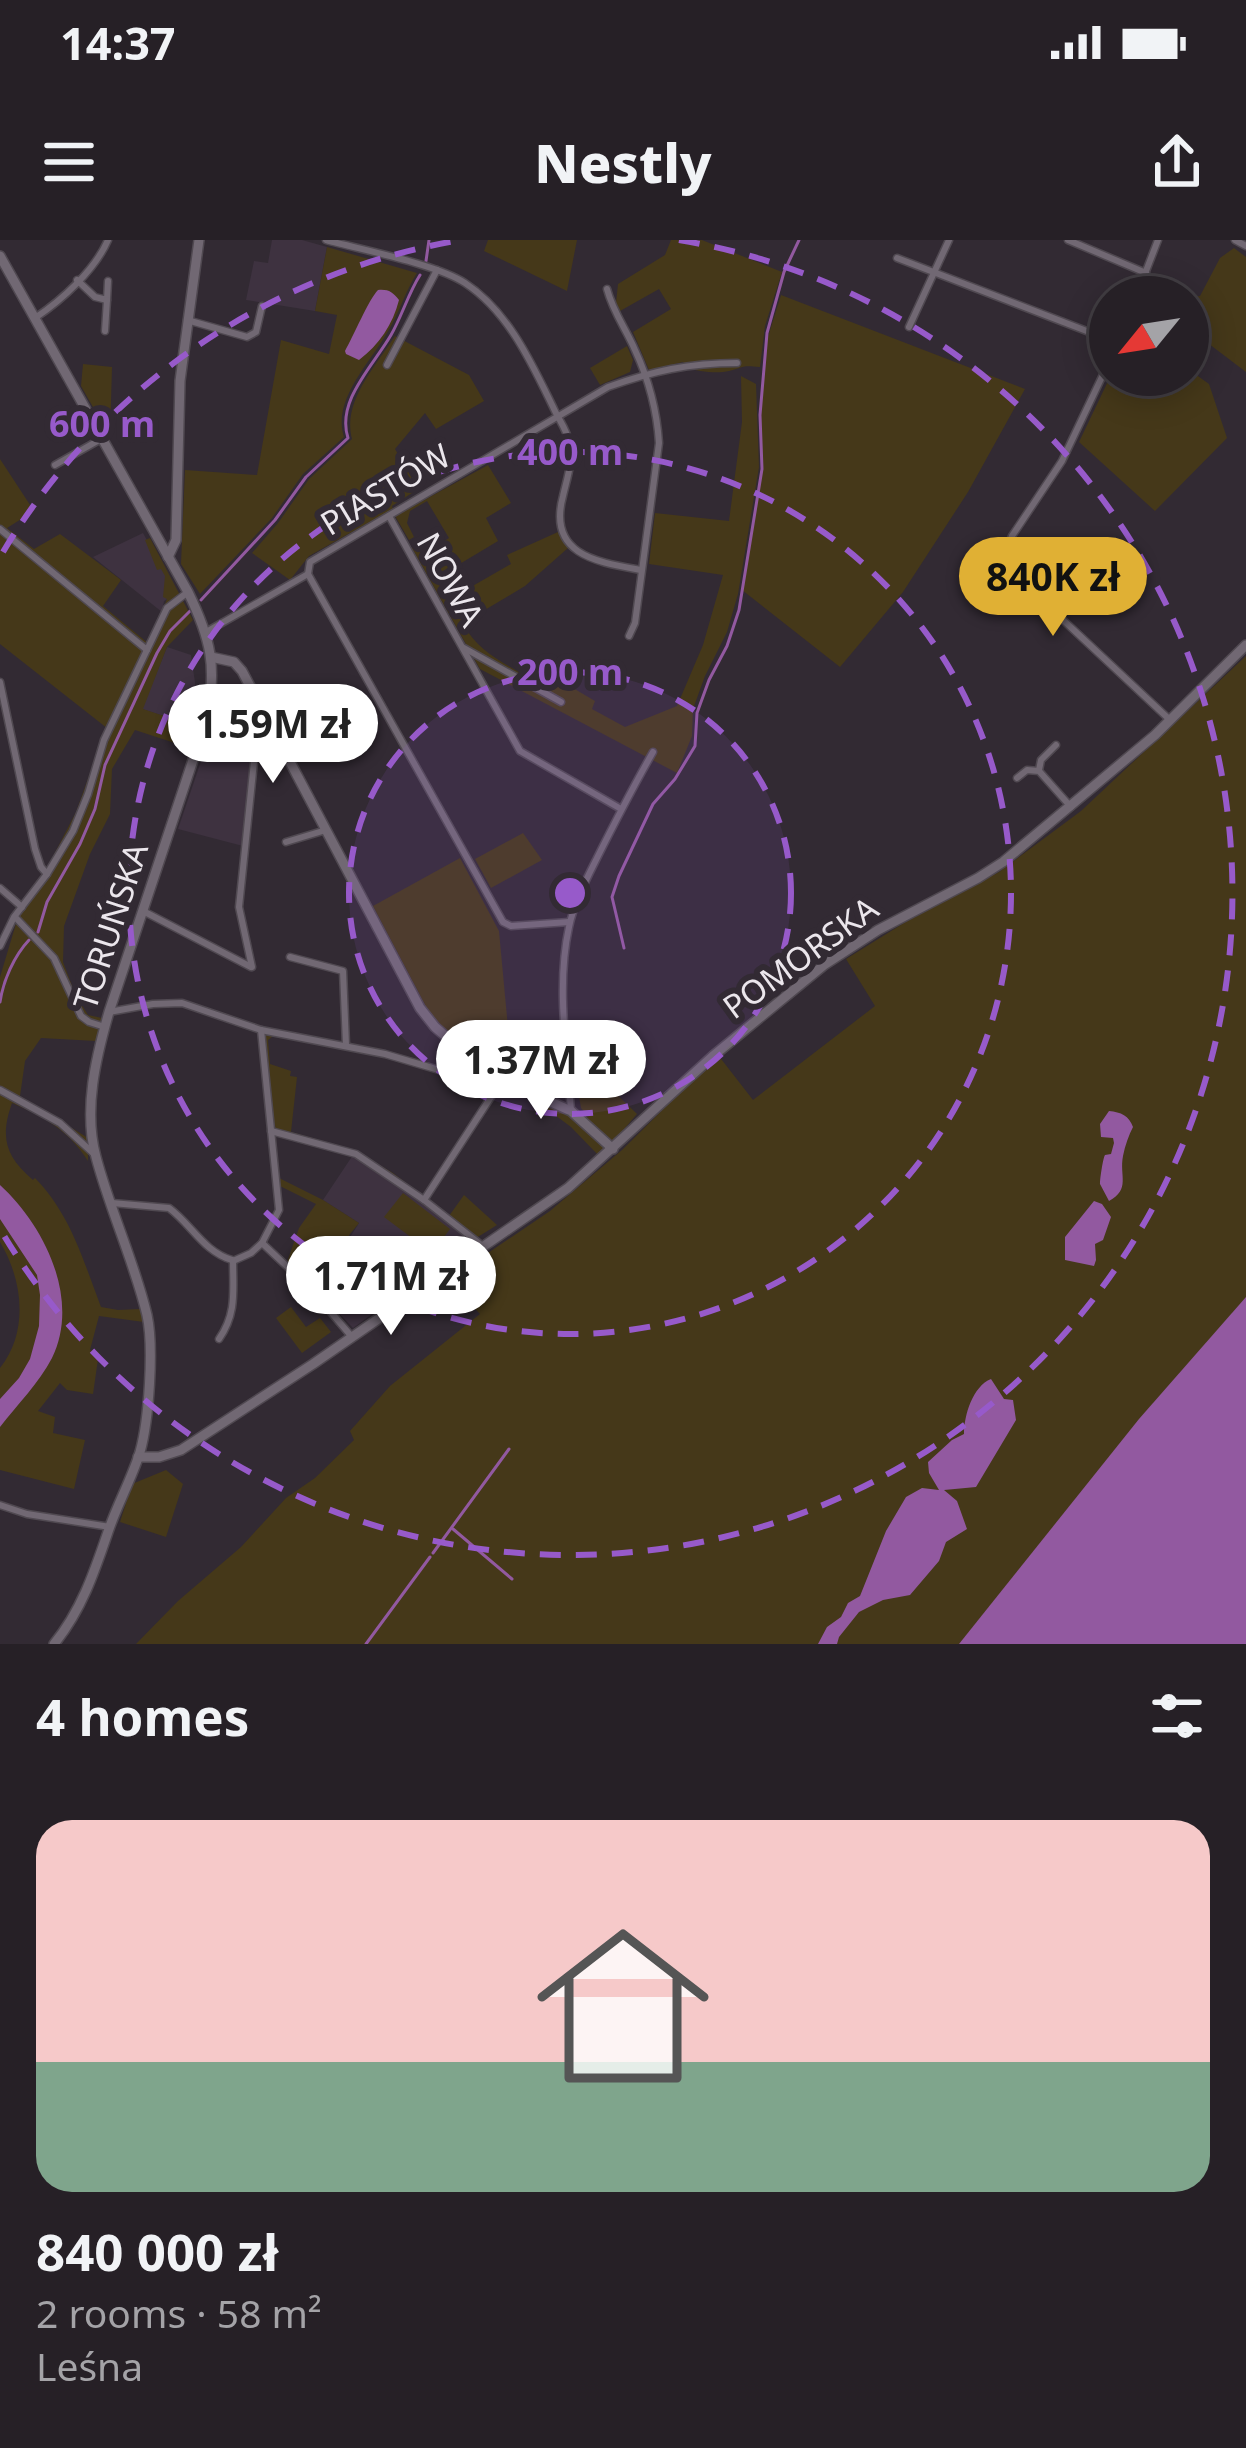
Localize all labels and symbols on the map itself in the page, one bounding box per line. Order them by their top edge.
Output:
north arrow [1089,276,1209,396]
text: 600 m [49,399,155,448]
text: 400 m [517,427,623,476]
street label: PIASTÓW [312,432,459,545]
street label: NOWA [407,524,496,635]
pin: 840K zł [942,537,1164,639]
text: 200 m [517,647,623,696]
pin: 1.59M zł [149,684,397,786]
street label: TORUŃSKA [62,836,158,1015]
centre of rings [549,872,591,914]
street label: POMORSKA [713,885,887,1029]
pin: 1.37M zł [417,1020,665,1122]
pin: 1.71M zł [267,1236,515,1338]

